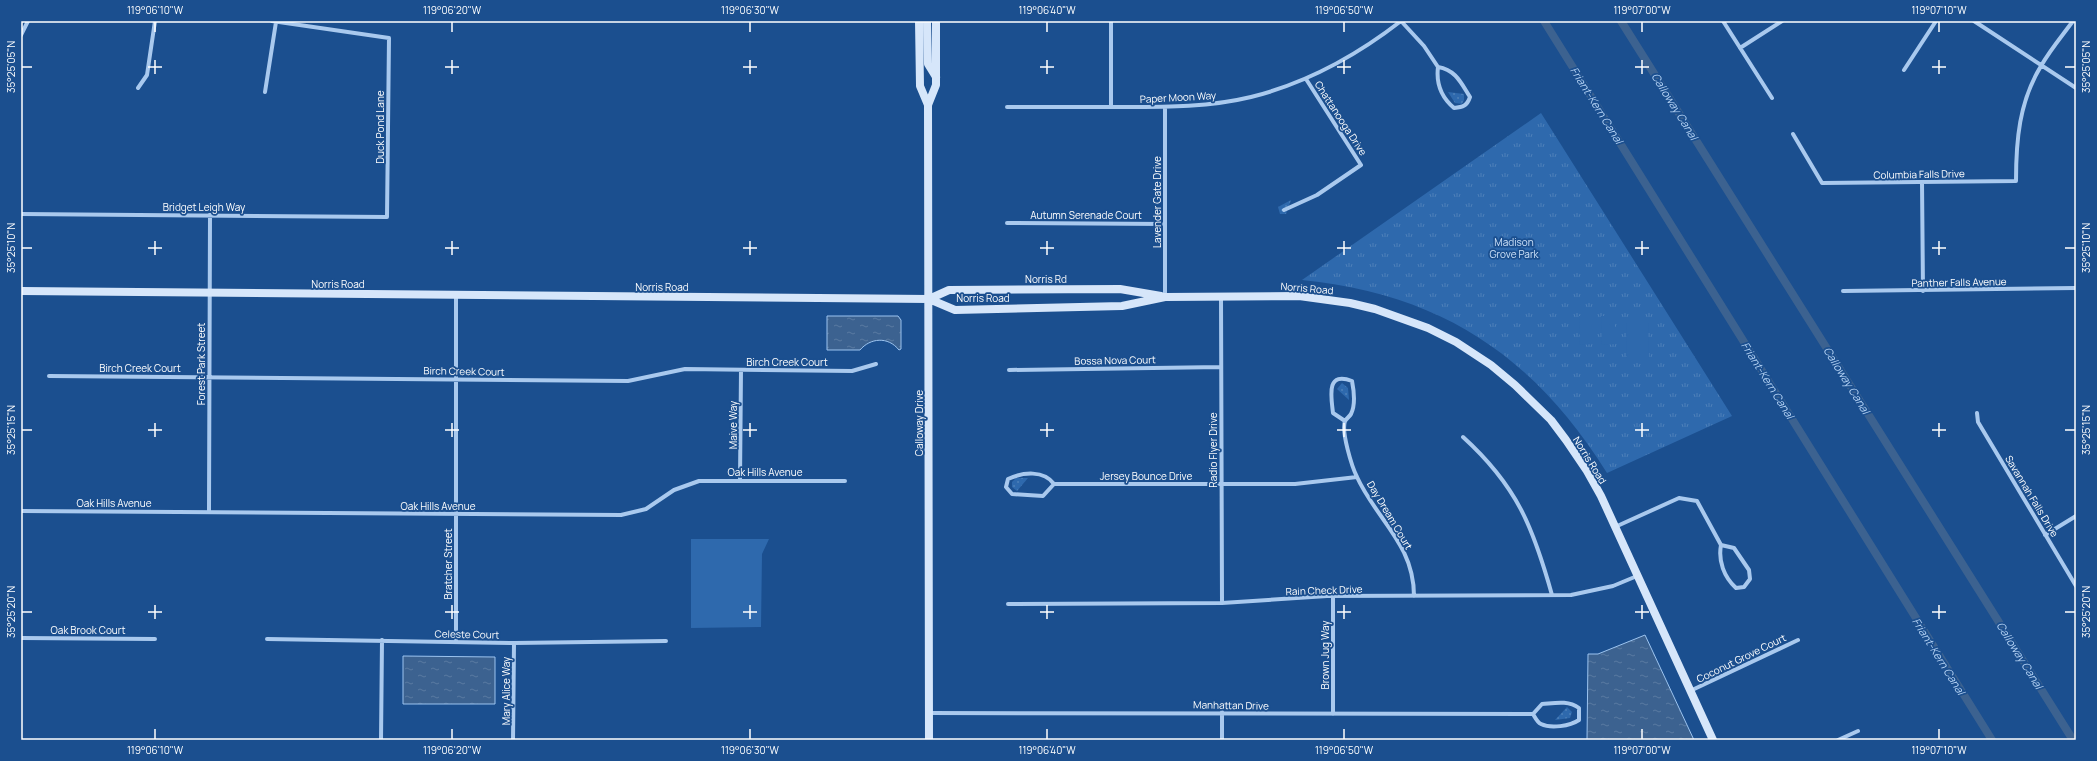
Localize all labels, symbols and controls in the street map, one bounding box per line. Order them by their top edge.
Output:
text: 119°06'10"W [127,3,184,17]
text: 119°06'20"W [423,3,482,17]
text: 119°06'30"W [721,3,780,17]
text: 119°06'40"W [1018,3,1076,17]
text: 119°06'50"W [1315,3,1374,17]
text: 119°07'00"W [1613,3,1671,17]
text: 119°07'10"W [1911,3,1967,17]
text: 35°25'05"N [4,41,18,93]
text: 35°25'05"N [2079,41,2093,93]
water label: Friant-Kern Canal [1567,64,1627,148]
water label: Calloway Canal [1648,70,1702,144]
street label: Chattanooga Drive [1312,78,1370,158]
street label: Paper Moon Way [1140,88,1217,106]
street label: Duck Pond Lane [373,90,387,164]
street label: Lavender Gate Drive [1150,156,1164,248]
street label: Columbia Falls Drive [1873,166,1965,182]
street label: Bridget Leigh Way [163,200,246,214]
street label: Autumn Serenade Court [1030,208,1142,222]
text: 35°25'10"N [4,223,18,273]
text: 35°25'10"N [2079,223,2093,273]
park label: Madison Grove Park [1490,235,1539,261]
street label: Norris Rd [1025,272,1067,286]
street label: Panther Falls Avenue [1911,274,2007,290]
street label: Norris Road [311,277,365,291]
street label: Norris Road [1280,279,1334,297]
street label: Norris Road [635,280,689,294]
street label: Norris Road [956,291,1010,305]
street label: Forest Park Street [194,323,208,405]
water label: Friant-Kern Canal [1738,339,1798,423]
water label: Calloway Canal [1820,344,1874,418]
street label: Bossa Nova Court [1074,352,1156,368]
street label: Birch Creek Court [746,355,828,369]
street label: Birch Creek Court [99,361,181,375]
street label: Birch Creek Court [423,363,505,379]
street label: Calloway Drive [912,390,926,456]
street label: Maive Way [726,400,740,449]
text: 35°25'15"N [4,405,18,455]
text: 35°25'15"N [2079,405,2093,455]
street label: Radio Flyer Drive [1206,412,1220,488]
street label: Norris Road [1570,434,1610,486]
street label: Savannah Falls Drive [2002,453,2062,540]
street label: Oak Hills Avenue [727,465,803,479]
street label: Jersey Bounce Drive [1100,469,1192,483]
street label: Day Dream Court [1364,478,1416,552]
street label: Oak Hills Avenue [76,496,152,510]
street label: Oak Hills Avenue [400,499,476,513]
street label: Bratcher Street [441,528,455,600]
street label: Rain Check Drive [1285,582,1363,598]
text: 35°25'20"N [4,586,18,638]
text: 35°25'20"N [2079,586,2093,638]
water label: Friant-Kern Canal [1909,615,1969,699]
water label: Calloway Canal [1993,619,2047,693]
street label: Brown Jug Way [1318,620,1332,689]
street label: Oak Brook Court [51,623,125,637]
street label: Celeste Court [435,626,499,642]
street label: Coconut Grove Court [1694,630,1788,686]
street label: Mary Alice Way [499,656,513,725]
street label: Manhattan Drive [1193,697,1269,713]
text: 119°06'10"W [127,743,184,757]
text: 119°06'20"W [423,743,482,757]
text: 119°06'30"W [721,743,780,757]
text: 119°06'40"W [1018,743,1076,757]
text: 119°06'50"W [1315,743,1374,757]
text: 119°07'00"W [1613,743,1671,757]
text: 119°07'10"W [1911,743,1967,757]

